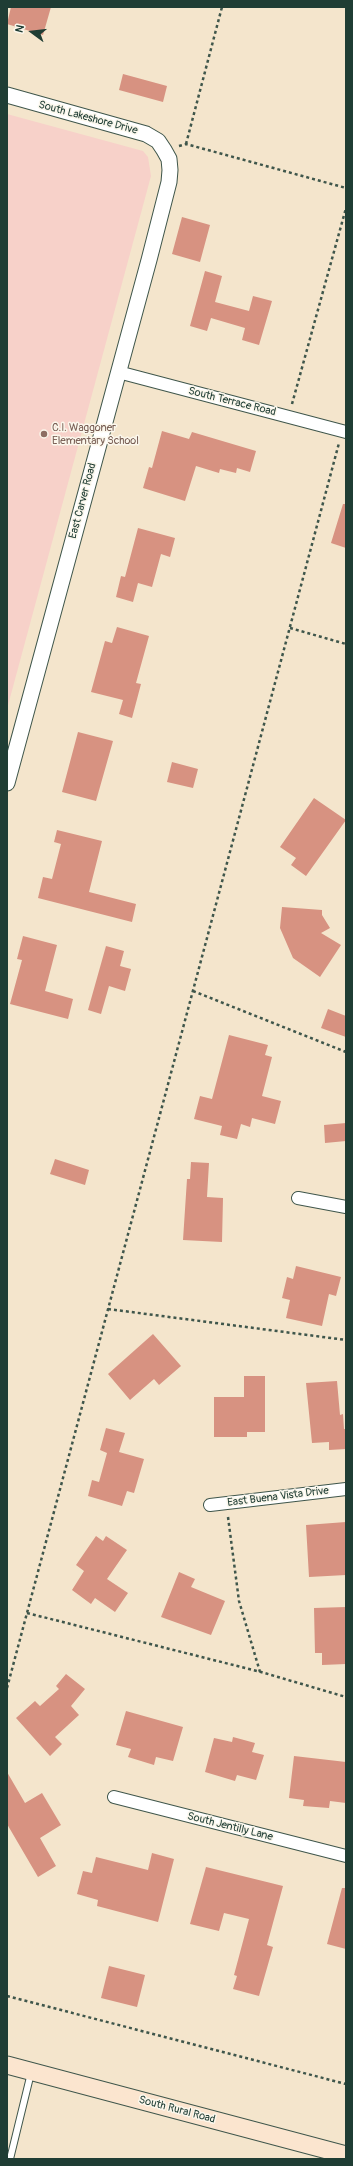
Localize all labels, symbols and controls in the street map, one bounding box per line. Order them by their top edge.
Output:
north arrow [12,12,52,52]
text: N [13,23,27,34]
street label: South Lakeshore Drive [37,98,139,138]
street label: South Terrace Road [187,385,277,419]
place label: C.I. Waggoner Elementary School [52,421,139,447]
marker: C.I. Waggoner Elementary School [39,429,49,439]
street label: East Carver Road [67,462,99,540]
street label: East Buena Vista Drive [227,1484,329,1510]
street label: South Jentilly Lane [186,1810,274,1844]
street label: South Rural Road [137,2093,217,2127]

